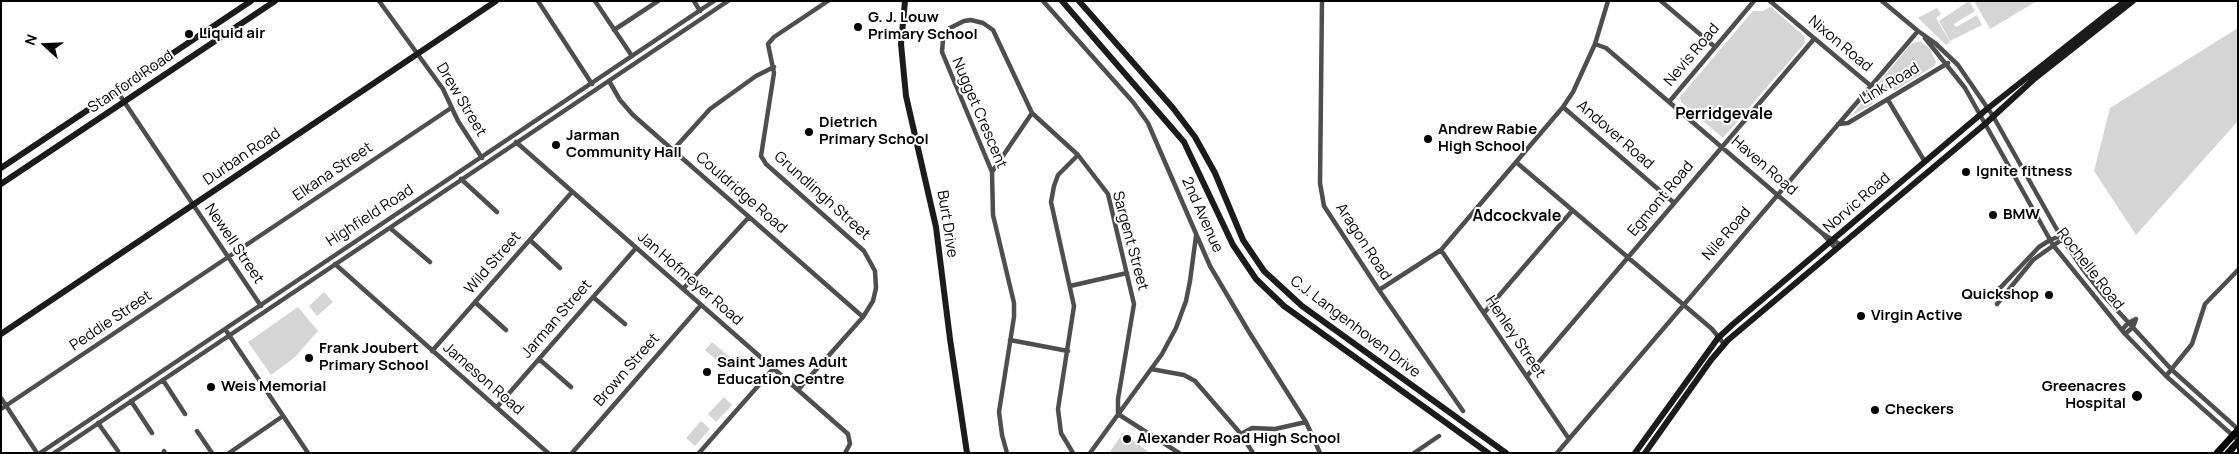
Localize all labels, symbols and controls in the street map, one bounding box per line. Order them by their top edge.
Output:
place label: G. J. Louw Primary School [868,9,978,44]
street label: Nixon Road [1804,12,1876,76]
north arrow [20,20,70,70]
street label: Nevis Road [1661,20,1723,90]
marker: G. J. Louw Primary School [852,21,864,33]
place label: Liquid air [199,25,265,43]
marker: Liquid air [183,28,195,40]
text: N [20,32,41,48]
street label: Stanford Road [85,47,177,117]
street label: Nugget Crescent [947,55,1011,171]
street label: Link Road [1857,59,1923,109]
street label: Drew Street [432,60,490,140]
street label: Andover Road [1573,97,1657,173]
district label: Perridgevale [1675,105,1773,125]
place label: Dietrich Primary School [819,114,929,149]
place label: Andrew Rabie High School [1438,121,1537,156]
street label: Durban Road [200,125,284,189]
marker: Dietrich Primary School [803,126,815,138]
place label: Jarman Community Hall [566,127,682,162]
street label: Haven Road [1727,132,1801,200]
marker: Andrew Rabie High School [1422,133,1434,145]
street label: Elkana Street [290,139,376,205]
marker: Jarman Community Hall [550,139,562,151]
street label: Grundlingh Street [770,148,874,244]
street label: Couldridge Road [692,149,790,237]
street label: Egmont Road [1624,158,1698,240]
place label: Ignite fitness [1976,163,2072,181]
marker: Ignite fitness [1960,166,1972,178]
street label: Norvic Road [1820,169,1894,237]
street label: 2nd Avenue [1177,175,1227,255]
street label: Highfield Road [323,181,417,251]
street label: Burt Drive [933,189,961,259]
street label: Sargent Street [1108,189,1152,293]
street label: Aragon Road [1331,200,1395,284]
street label: Newell Street [201,201,267,287]
street label: Nile Road [1699,204,1755,264]
place label: BMW [2003,206,2040,224]
district label: Adcockvale [1473,207,1561,227]
marker: BMW [1987,209,1999,221]
street label: Rochelle Road [2053,225,2127,313]
street label: Wild Street [461,228,525,298]
street label: Jan Hofmeyer Road [634,228,746,330]
street label: C.J. Langenhoven Drive [1286,272,1424,382]
street label: Jarman Street [518,276,596,362]
place label: Quickshop [1962,286,2039,304]
street label: Peddie Street [67,287,155,355]
marker: Quickshop [2043,289,2055,301]
street label: Henley Street [1481,293,1549,381]
place label: Virgin Active [1871,307,1962,325]
marker: Virgin Active [1855,310,1867,322]
street label: Brown Street [591,330,663,410]
street label: Jameson Road [439,339,527,419]
place label: Frank Joubert Primary School [319,340,429,375]
marker: Frank Joubert Primary School [303,352,315,364]
place label: Saint James Adult Education Centre [717,354,848,389]
marker: Saint James Adult Education Centre [701,366,713,378]
place label: Weis Memorial [221,378,326,396]
place label: Greenacres Hospital [2042,378,2126,413]
marker: Weis Memorial [205,381,217,393]
marker: Greenacres Hospital [2130,389,2144,403]
place label: Checkers [1885,401,1954,419]
marker: Checkers [1869,404,1881,416]
place label: Alexander Road High School [1137,430,1341,448]
marker: Alexander Road High School [1121,433,1133,445]

